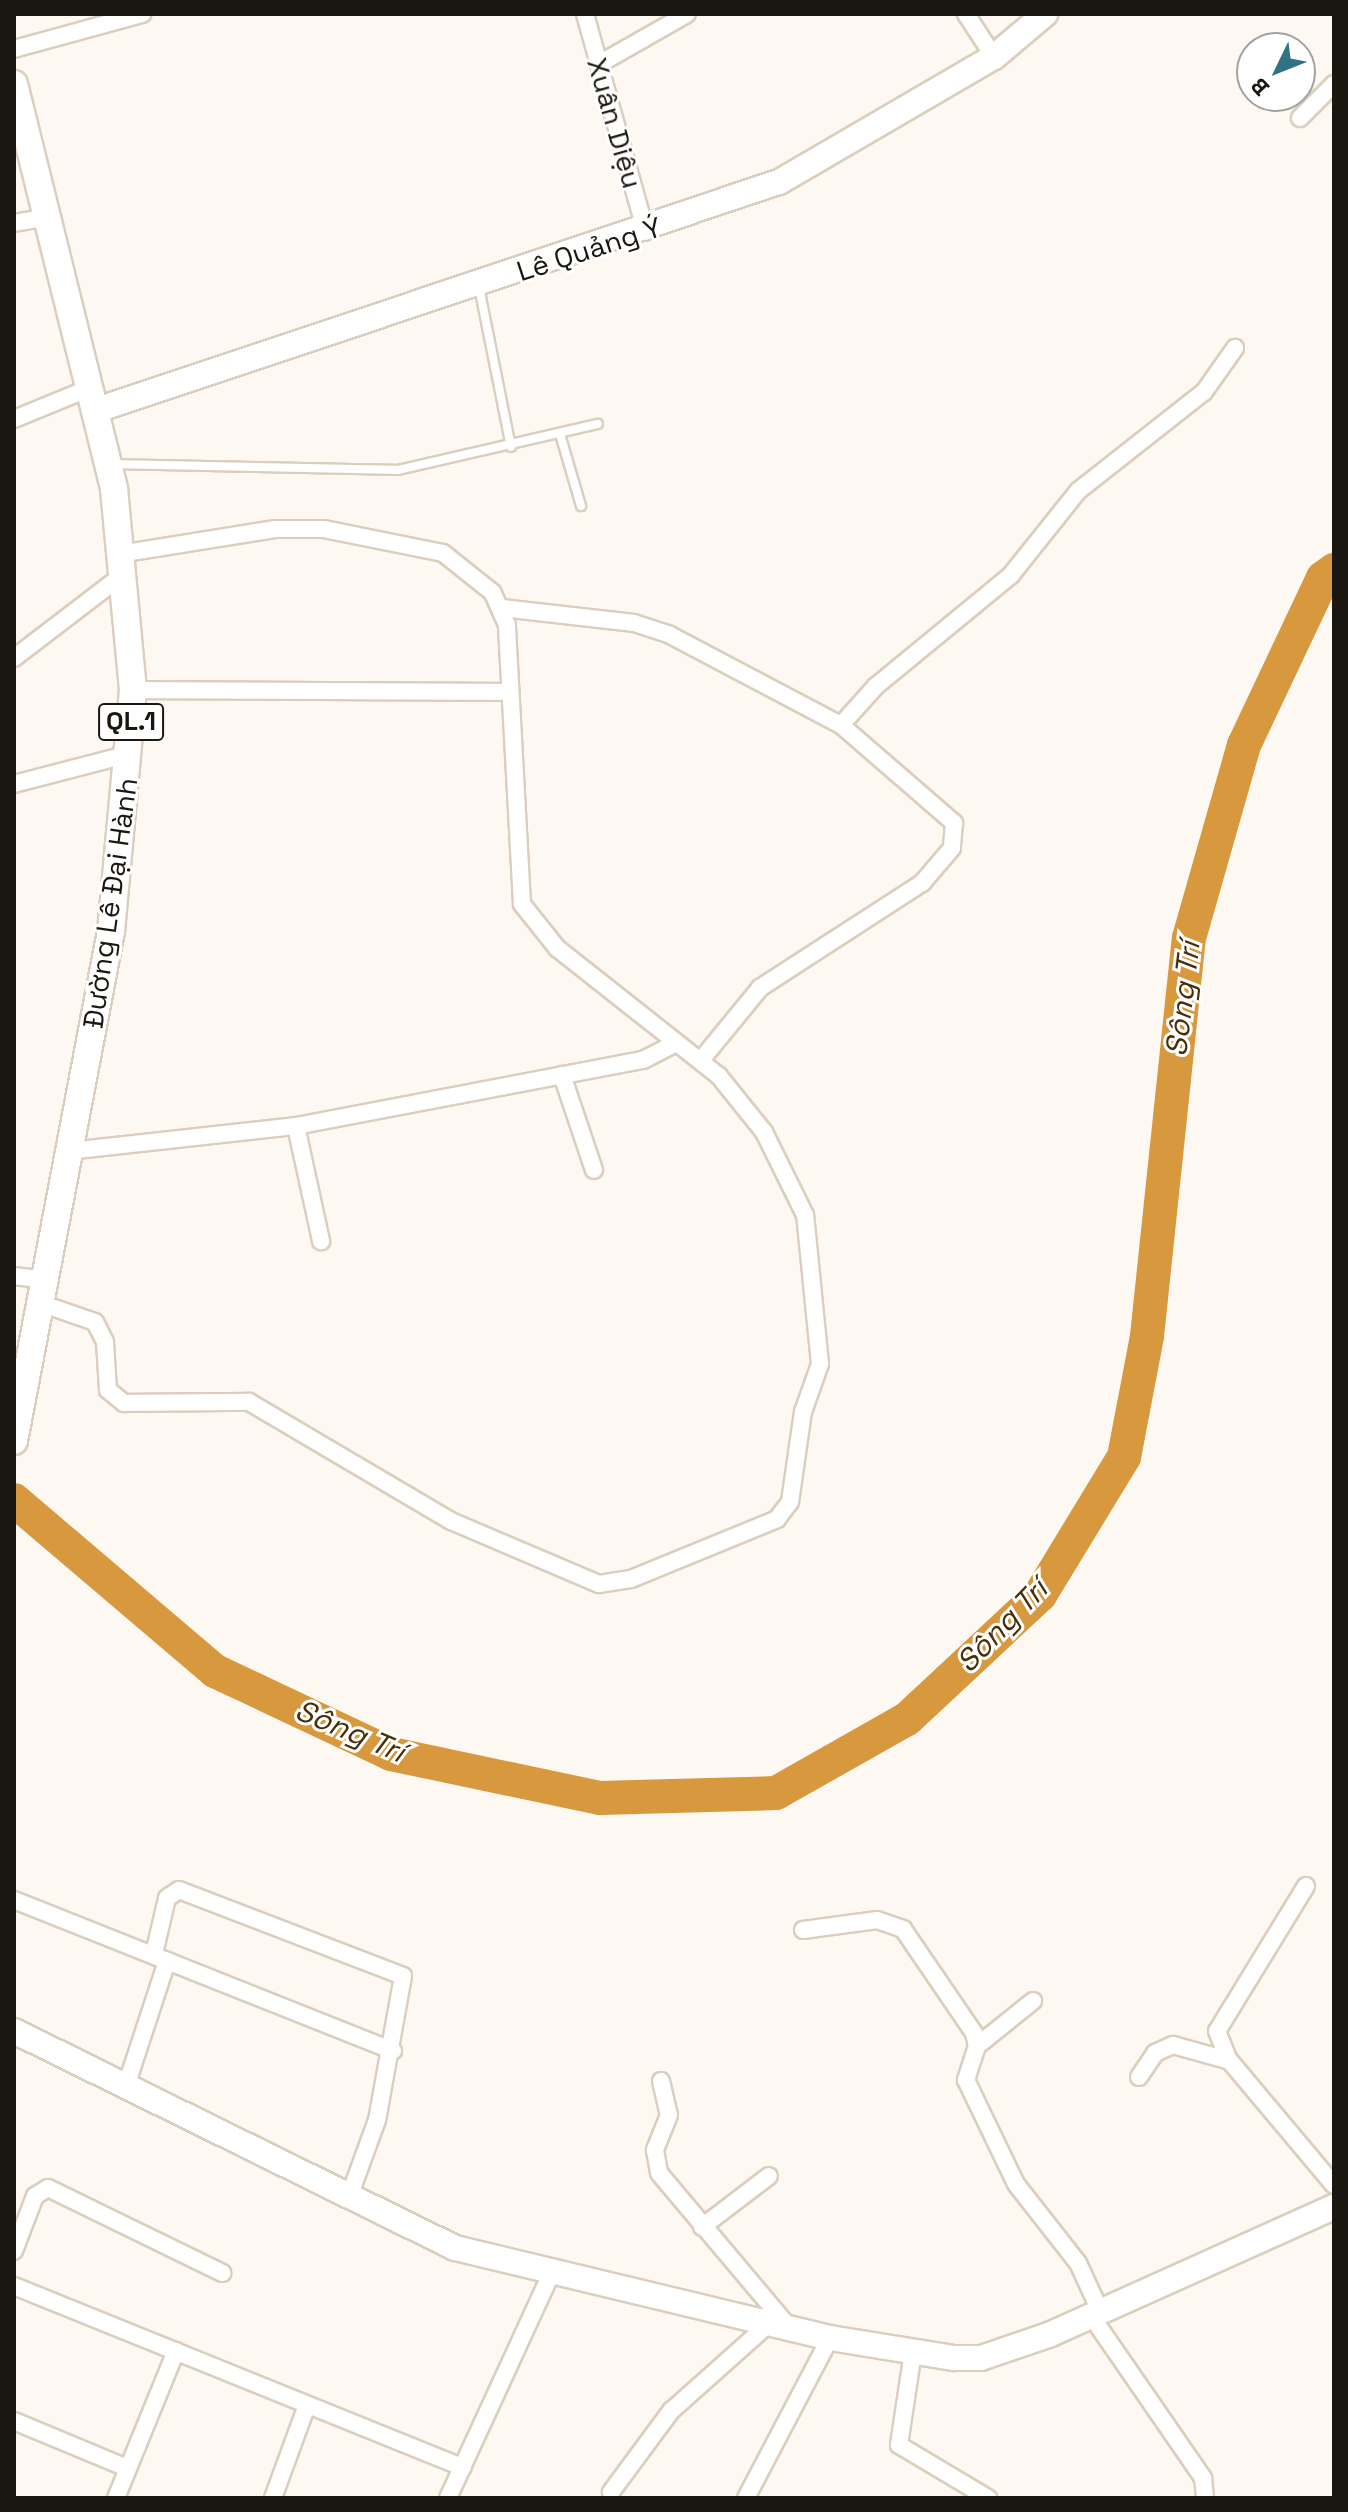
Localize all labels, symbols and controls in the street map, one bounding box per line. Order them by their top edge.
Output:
north arrow [1236,32,1316,112]
street label: Xuân Diệu [580,54,650,192]
text: B [1245,72,1275,102]
street label: Lê Quảng Ý [512,210,666,288]
road number: QL.1 [97,700,165,744]
street label: Đường Lê Đại Hành [76,775,144,1031]
water label: Sông Trí [1158,939,1208,1059]
water label: Sông Trí [949,1572,1055,1680]
water label: Sông Trí [289,1692,411,1770]

